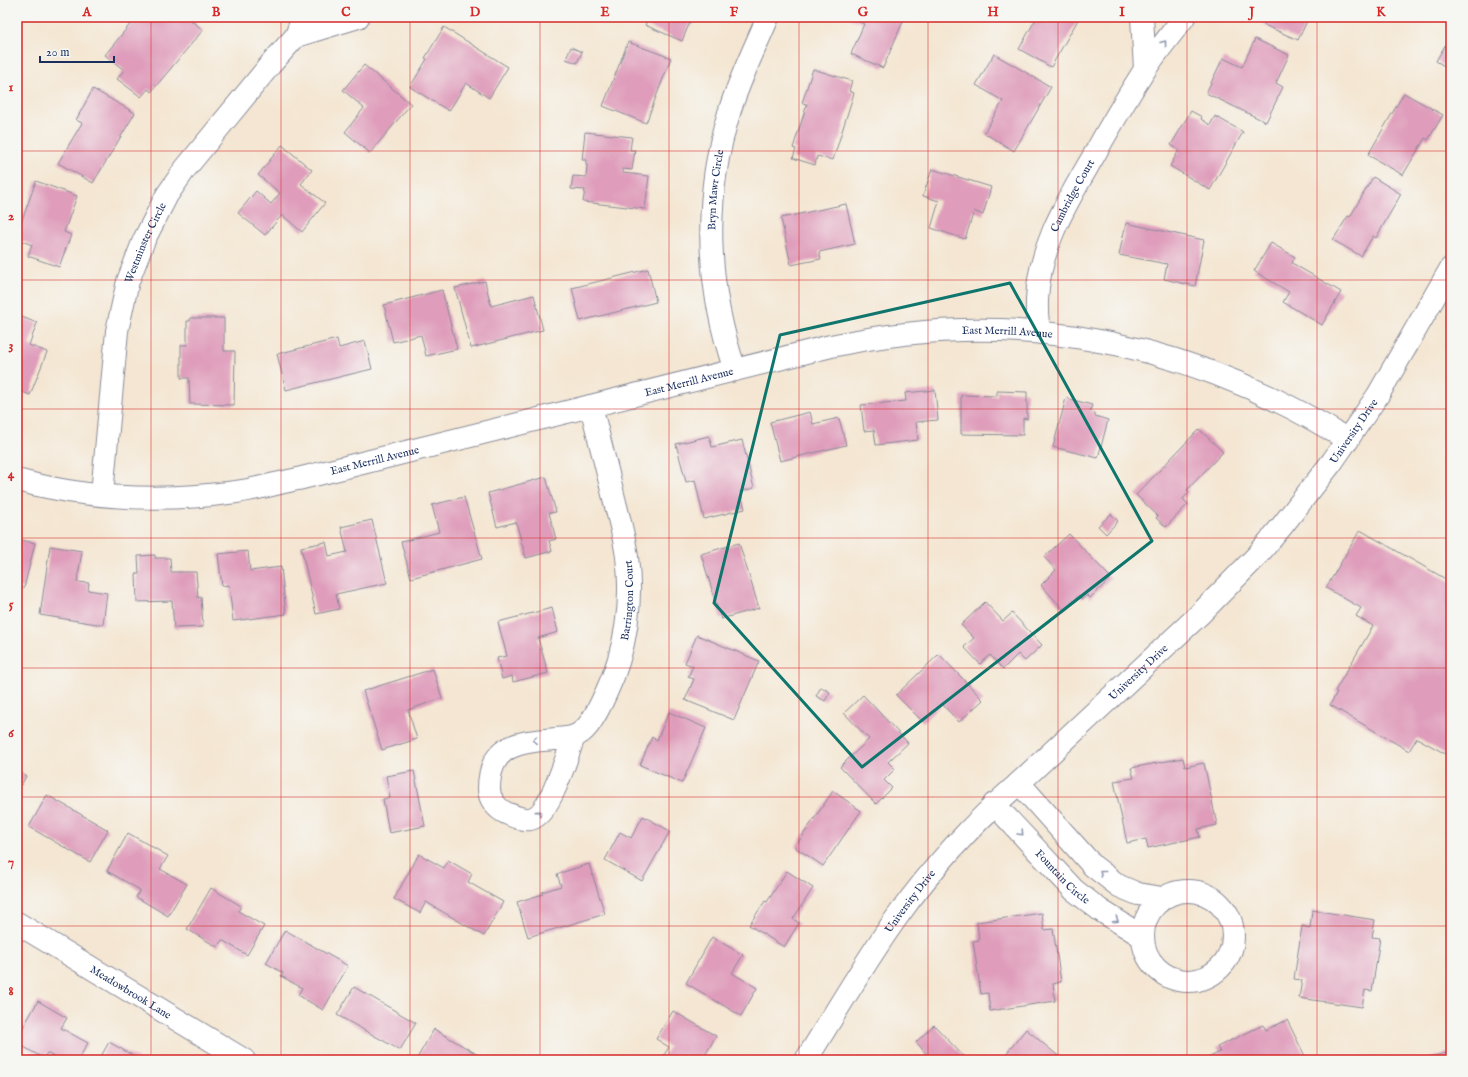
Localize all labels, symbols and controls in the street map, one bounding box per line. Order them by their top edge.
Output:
text: A [82,4,93,21]
text: B [212,4,221,21]
text: C [341,4,351,21]
text: D [470,4,481,21]
text: E [600,4,610,21]
text: F [730,4,739,21]
text: G [858,4,869,21]
text: H [987,4,999,21]
text: I [1119,4,1125,21]
text: J [1247,4,1255,21]
text: K [1376,4,1386,21]
scale bar [40,38,114,64]
one-way arrow [1159,41,1166,48]
text: 20 m [46,45,69,60]
text: 1 [9,79,14,96]
street label: Bryn Mawr Circle [705,148,727,230]
street label: Cambridge Court [1048,157,1098,234]
street label: Westminster Circle [122,200,170,285]
text: 2 [8,208,14,225]
street label: East Merrill Avenue [962,324,1053,342]
text: 3 [9,337,14,354]
street label: East Merrill Avenue [643,365,735,400]
street label: University Drive [1327,396,1381,467]
street label: East Merrill Avenue [329,443,421,479]
text: 4 [8,466,15,483]
street label: Barrington Court [618,559,637,642]
text: 5 [9,596,14,613]
street label: University Drive [1106,642,1171,704]
text: 6 [8,725,14,742]
one-way arrow [532,736,538,745]
one-way arrow [534,810,542,817]
one-way arrow [1016,828,1024,836]
street label: Fountain Circle [1032,847,1092,908]
text: 7 [8,854,14,871]
street label: University Drive [882,867,939,936]
one-way arrow [1099,870,1106,877]
one-way arrow [1112,916,1119,923]
street label: Meadowbrook Lane [87,963,174,1022]
text: 8 [8,983,14,1000]

